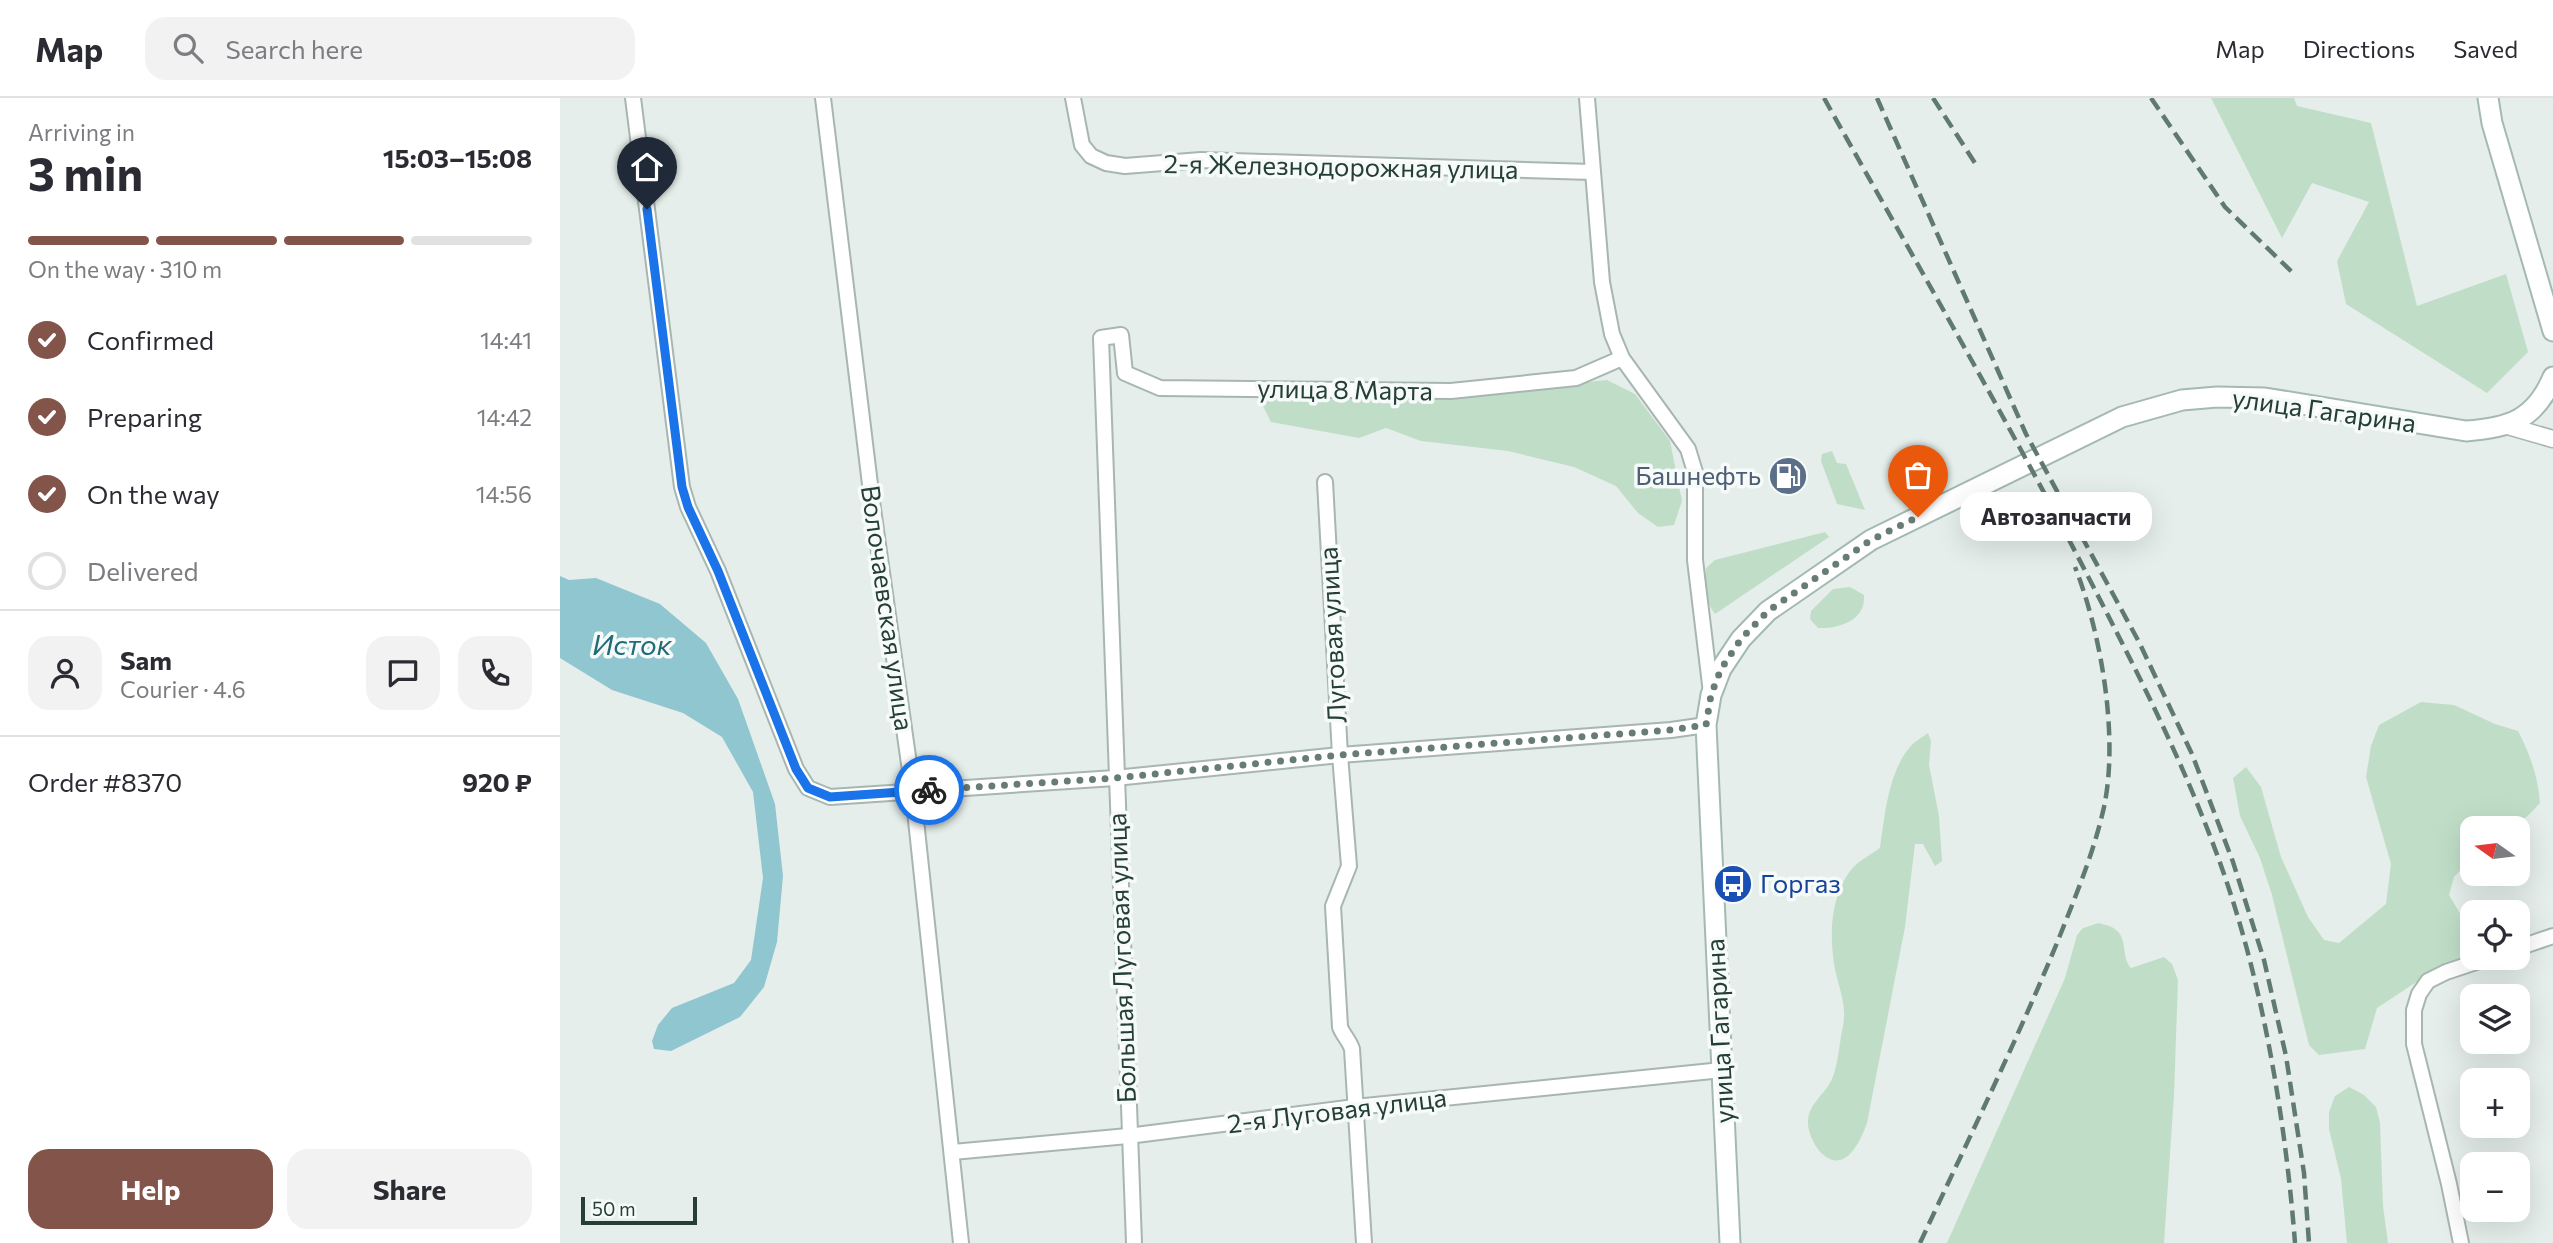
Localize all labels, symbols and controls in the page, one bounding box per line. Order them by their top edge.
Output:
search box [145,17,635,80]
text: Map [35,28,103,69]
icon: search [169,29,207,67]
text: Search here [225,33,363,64]
text: Map [2215,34,2265,63]
text: Directions [2303,34,2415,63]
text: Saved [2453,34,2518,63]
text: Arriving in [28,118,135,146]
pin [617,137,677,209]
text: 15:03–15:08 [383,142,532,173]
text: 3 min [28,144,143,200]
street label: 2-я Железнодорожная улица [1163,147,1519,184]
icon: home [628,148,666,186]
text: On the way · 310 m [28,255,222,283]
icon: check [28,321,66,359]
text: Confirmed [87,324,214,355]
text: 14:41 [480,326,532,354]
street label: улица 8 Марта [1257,371,1433,406]
street label: улица Гагарина [2230,381,2418,438]
icon: check [28,398,66,436]
text: Preparing [87,401,202,432]
text: 14:42 [477,403,532,431]
pin [1888,445,1948,517]
fuel station icon: Башнефть [1767,455,1809,497]
icon: bag [1899,456,1937,494]
place label: Башнефть [1635,459,1761,490]
icon: check [28,475,66,513]
text: On the way [87,478,220,509]
text: 14:56 [476,480,532,508]
street label: Волочаевская улица [856,483,921,732]
callout: Автозапчасти [1960,492,2152,542]
text: Автозапчасти [1981,502,2131,530]
street label: Луговая улица [1311,546,1352,724]
text: Delivered [87,555,198,586]
water label: Исток [592,627,673,661]
button: person [28,636,102,710]
button: chat [366,636,440,710]
button: phone [458,636,532,710]
text: Sam [120,644,172,675]
text: Courier · 4.6 [120,675,246,703]
courier [894,755,964,825]
text: Order #8370 [28,766,182,797]
text: 920 ₽ [462,766,532,797]
icon: bike [910,771,948,809]
street label: Большая Луговая улица [1100,812,1141,1104]
north arrow [2460,816,2530,886]
map controls [2460,816,2530,1222]
bus stop icon: Горгаз [1712,863,1754,905]
place label: Горгаз [1760,867,1841,898]
button: locate [2460,900,2530,970]
street label: улица Гагарина [1698,938,1739,1124]
button: layers [2460,984,2530,1054]
button: + [2460,1068,2530,1138]
street label: 2-я Луговая улица [1225,1081,1448,1138]
button: Help [28,1149,273,1229]
button: Share [287,1149,532,1229]
button: − [2460,1152,2530,1222]
scale bar [581,1194,696,1226]
text: 50 m [592,1197,636,1220]

